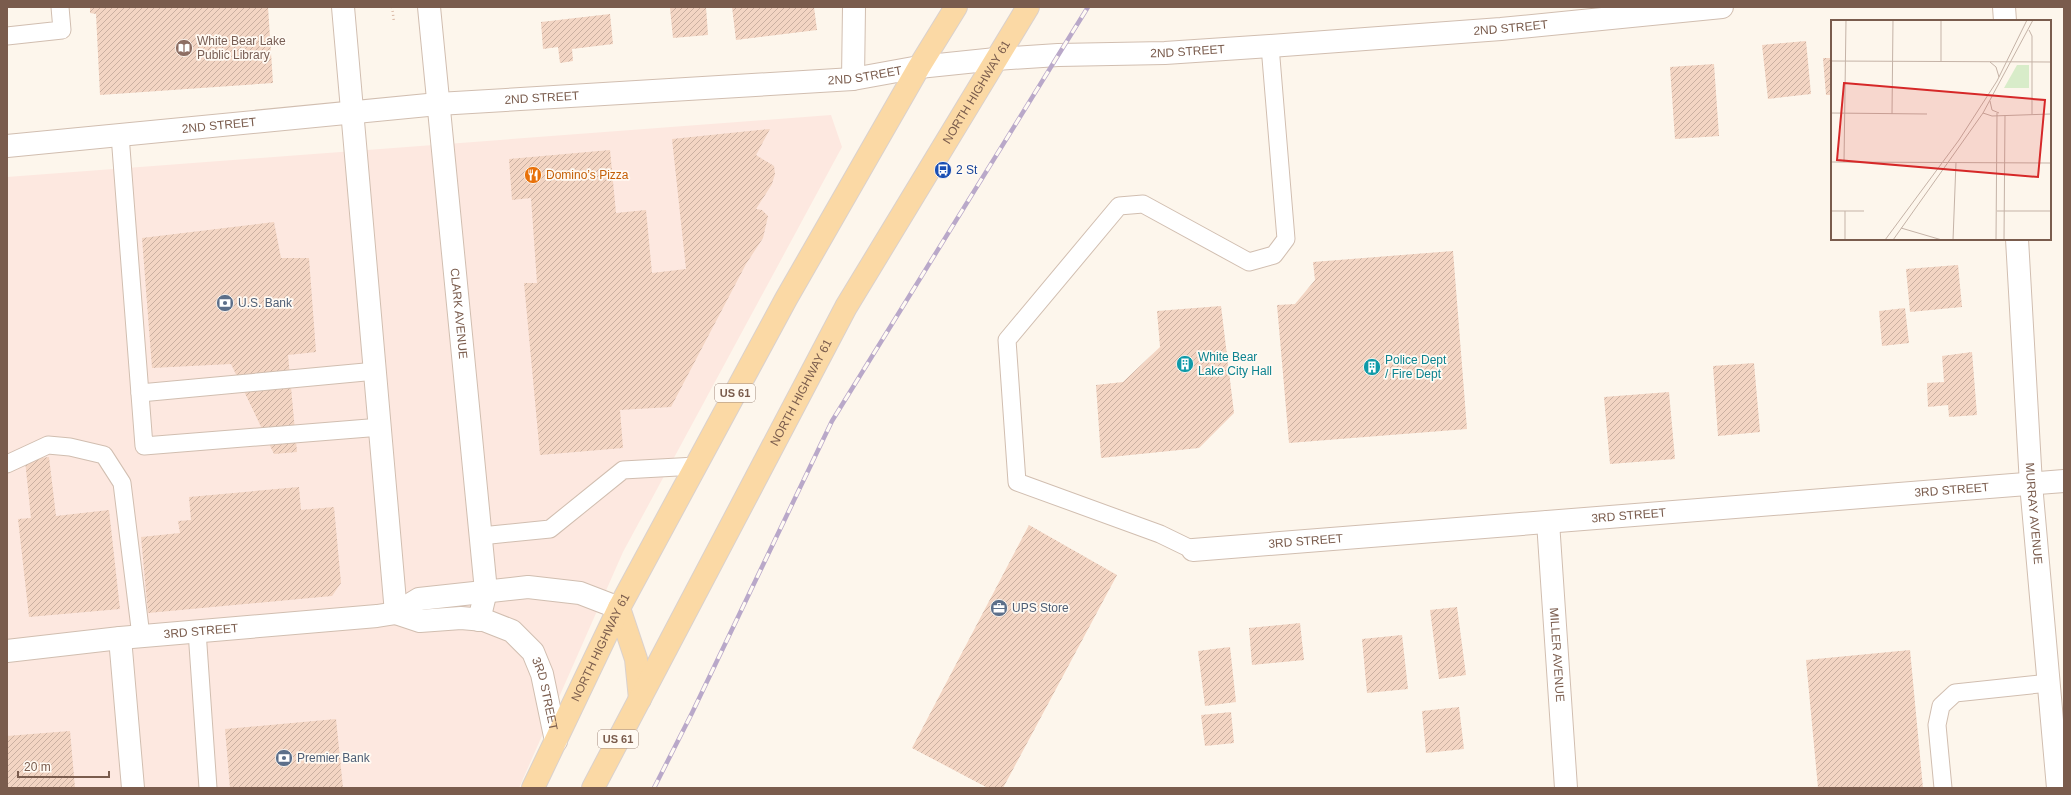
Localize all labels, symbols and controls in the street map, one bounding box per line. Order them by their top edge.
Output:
street label: 2ND STREET [1473,17,1549,38]
inset map [1831,20,2051,240]
place label: White Bear Lake Public Library [197,34,286,62]
street label: NORTH HIGHWAY 61 [940,37,1013,146]
library icon: White Bear Lake Public Library [174,38,194,58]
street label: 2ND STREET [1150,42,1226,60]
street label: 2ND STREET [827,63,904,88]
street label: 2ND STREET [504,88,580,107]
street label: 2ND STREET [181,115,258,136]
bus stop icon: 2 St [933,160,953,180]
place label: 2 St [956,163,978,177]
restaurant icon: Domino’s Pizza [523,165,543,185]
place label: Domino’s Pizza [546,168,629,182]
street label: CLARK AVENUE [448,267,470,360]
bank icon: U.S. Bank [215,293,235,313]
place label: U.S. Bank [238,296,293,310]
street label: NORTH HIGHWAY 61 [767,336,835,448]
place label: White Bear Lake City Hall [1198,350,1272,378]
place label: Police Dept / Fire Dept [1385,353,1447,381]
building icon: White Bear Lake City Hall [1175,354,1195,374]
building icon: Police Dept / Fire Dept [1362,357,1382,377]
road number: US 61 [715,384,755,402]
street label: MURRAY AVENUE [2023,462,2045,565]
street label: 3RD STREET [1914,480,1990,500]
street label: 3RD STREET [1591,506,1667,525]
street label: 3RD STREET [1268,531,1344,551]
street label: NORTH HIGHWAY 61 [568,591,633,704]
office icon: UPS Store [989,598,1009,618]
place label: UPS Store [1012,601,1069,615]
street label: MILLER AVENUE [1547,607,1567,702]
street label: 3RD STREET [163,621,239,641]
street label: 3RD STREET [529,655,561,732]
road number: US 61 [598,730,638,748]
bank icon: Premier Bank [274,748,294,768]
place label: Premier Bank [297,751,371,765]
scale bar [18,753,109,779]
text: 20 m [24,760,51,774]

